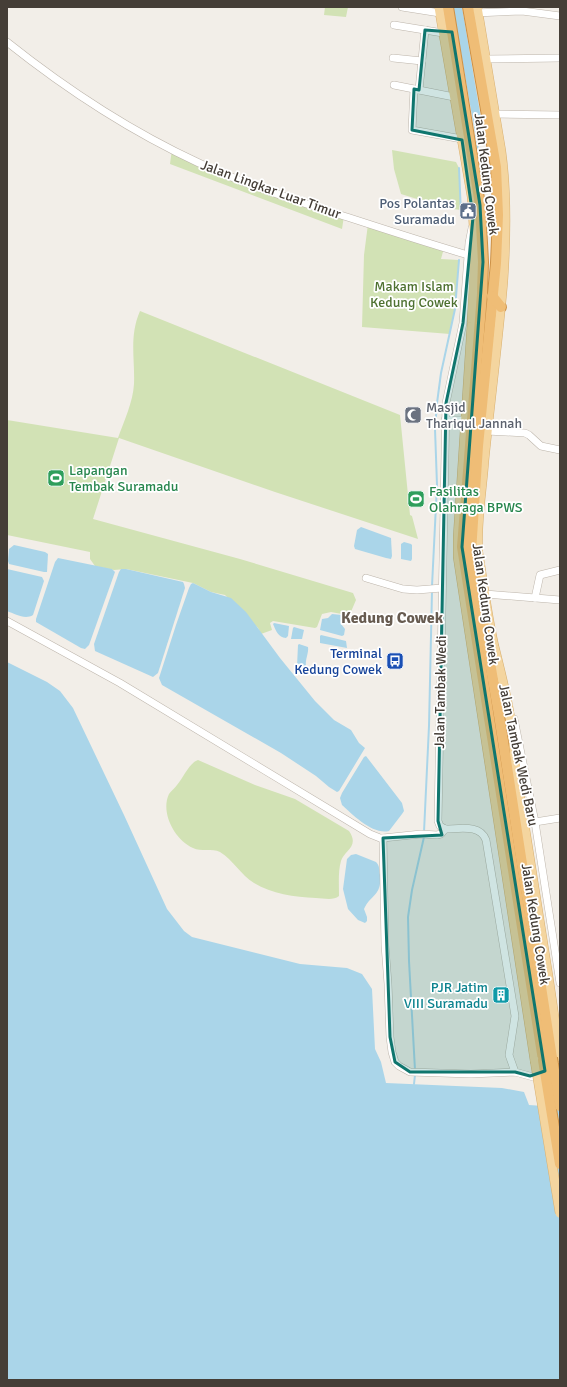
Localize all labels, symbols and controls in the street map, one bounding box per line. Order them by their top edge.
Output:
street label: Jalan Kedung Cowek [471,112,502,236]
street label: Jalan Lingkar Luar Timur [198,156,344,223]
place label: Pos Polantas Suramadu [379,195,455,228]
public building icon: Pos Polantas Suramadu [458,201,478,221]
park label: Makam Islam Kedung Cowek [370,278,458,311]
place label: Masjid Thariqul Jannah [426,399,522,432]
mosque icon: Masjid Thariqul Jannah [403,405,423,425]
place label: Lapangan Tembak Suramadu [69,462,178,495]
sports icon: Lapangan Tembak Suramadu [46,468,66,488]
place label: Fasilitas Olahraga BPWS [429,483,523,516]
sports icon: Fasilitas Olahraga BPWS [406,489,426,509]
street label: Jalan Kedung Cowek [469,542,502,666]
district label: Kedung Cowek [341,608,444,628]
street label: Jalan Tambak Wedi [431,635,450,749]
place label: Terminal Kedung Cowek [294,645,382,678]
bus stop icon: Terminal Kedung Cowek [385,651,405,671]
street label: Jalan Tambak Wedi Baru [495,683,542,828]
street label: Jalan Kedung Cowek [518,862,554,986]
place label: PJR Jatim VIII Suramadu [404,979,488,1012]
building icon: PJR Jatim VIII Suramadu [491,985,511,1005]

